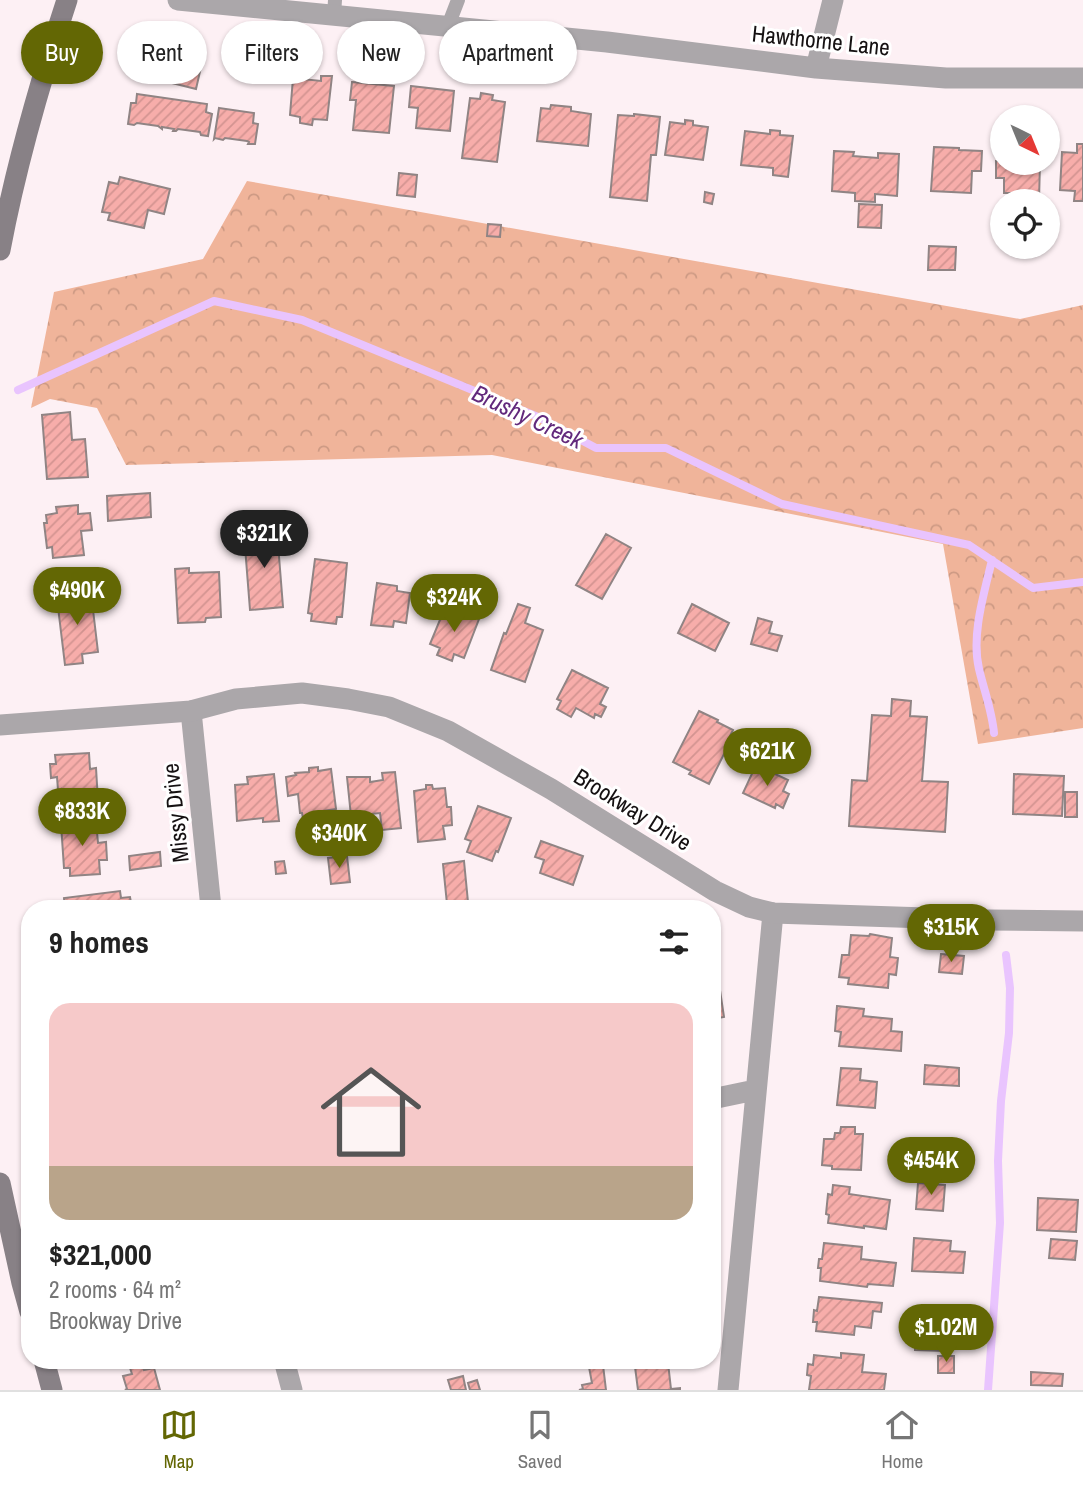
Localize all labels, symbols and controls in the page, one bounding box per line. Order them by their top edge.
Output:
street label: Hawthorne Lane [751,17,891,63]
chip: Buy [21,21,103,84]
chip: Rent [117,21,207,84]
chip: Filters [221,21,323,84]
chip: New [337,21,425,84]
chip: Apartment [439,21,577,84]
north arrow [990,105,1060,175]
map controls [990,105,1060,259]
button: locate [990,189,1060,259]
water label: Brushy Creek [467,376,590,456]
pin: $321K [215,510,313,570]
text: $321K [236,517,292,548]
pin: $490K [28,568,126,627]
text: $490K [49,574,105,605]
pin: $324K [405,574,503,634]
text: $324K [426,581,482,612]
pin: $621K [718,728,816,788]
text: $621K [739,735,795,766]
street label: Brookway Drive [568,761,698,857]
street label: Missy Drive [154,762,196,864]
pin: $833K [33,788,131,848]
text: $833K [54,795,110,826]
pin: $340K [290,810,388,870]
text: $340K [311,817,367,848]
pin: $315K [902,904,1000,964]
text: $315K [923,911,979,942]
text: 9 homes [49,922,149,962]
icon: filters [655,923,693,961]
icon: home [308,1049,434,1175]
pin: $454K [882,1138,980,1197]
text: $454K [903,1144,959,1175]
text: $321,000 [49,1234,152,1274]
text: 2 rooms · 64 m² [49,1274,181,1305]
pin: $1.02M [889,1304,1003,1364]
text: Brookway Drive [49,1305,182,1336]
text: $1.02M [915,1311,977,1342]
tab: Map [160,1406,198,1474]
tab: Saved [518,1406,562,1474]
tab: Home [882,1406,923,1474]

